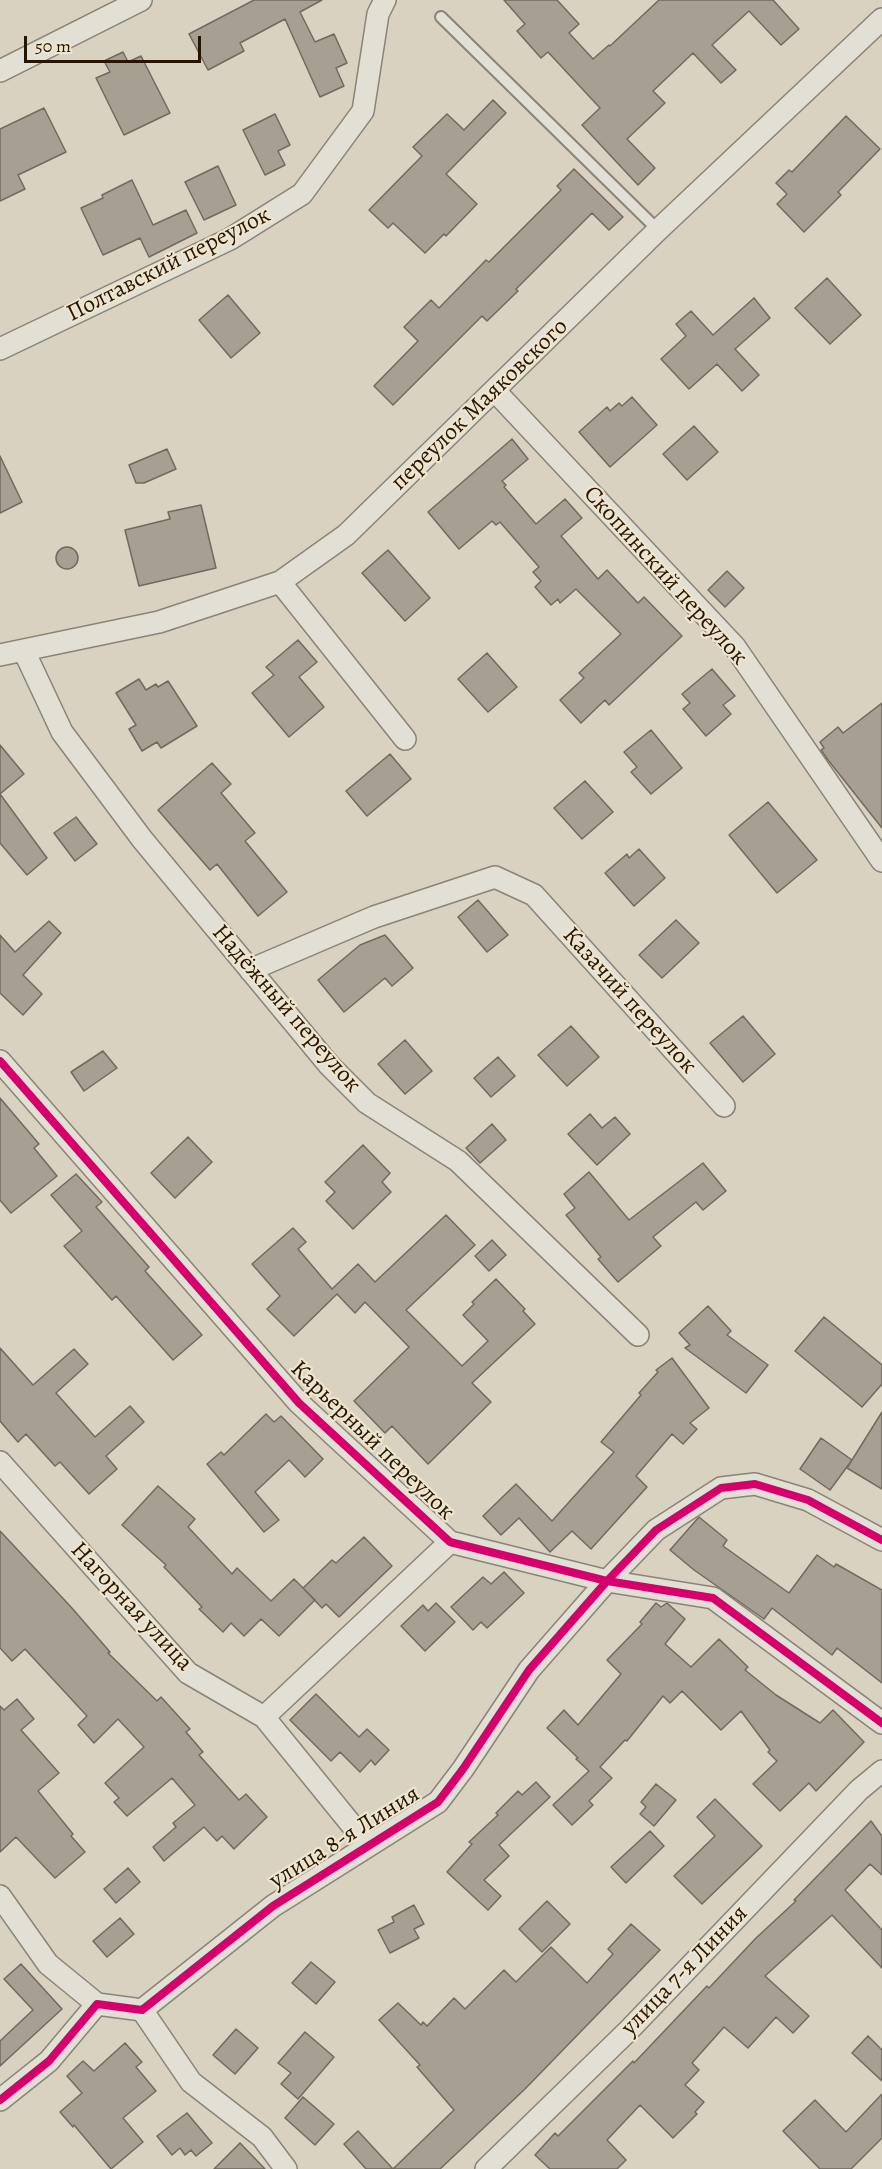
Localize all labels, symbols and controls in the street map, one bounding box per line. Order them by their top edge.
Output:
scale bar [27,24,204,62]
text: 50 m [35,34,71,58]
street label: Полтавский переулок [62,201,276,329]
street label: переулок Маяковского [385,313,575,497]
street label: Скопинский переулок [577,480,753,672]
street label: Надёжный переулок [205,919,367,1099]
street label: Казачий переулок [556,922,702,1080]
street label: Карьерный переулок [284,1355,460,1527]
street label: Нагорная улица [64,1536,198,1678]
street label: улица 8-я Линия [265,1780,425,1896]
street label: улица 7-я Линия [616,1900,754,2042]

